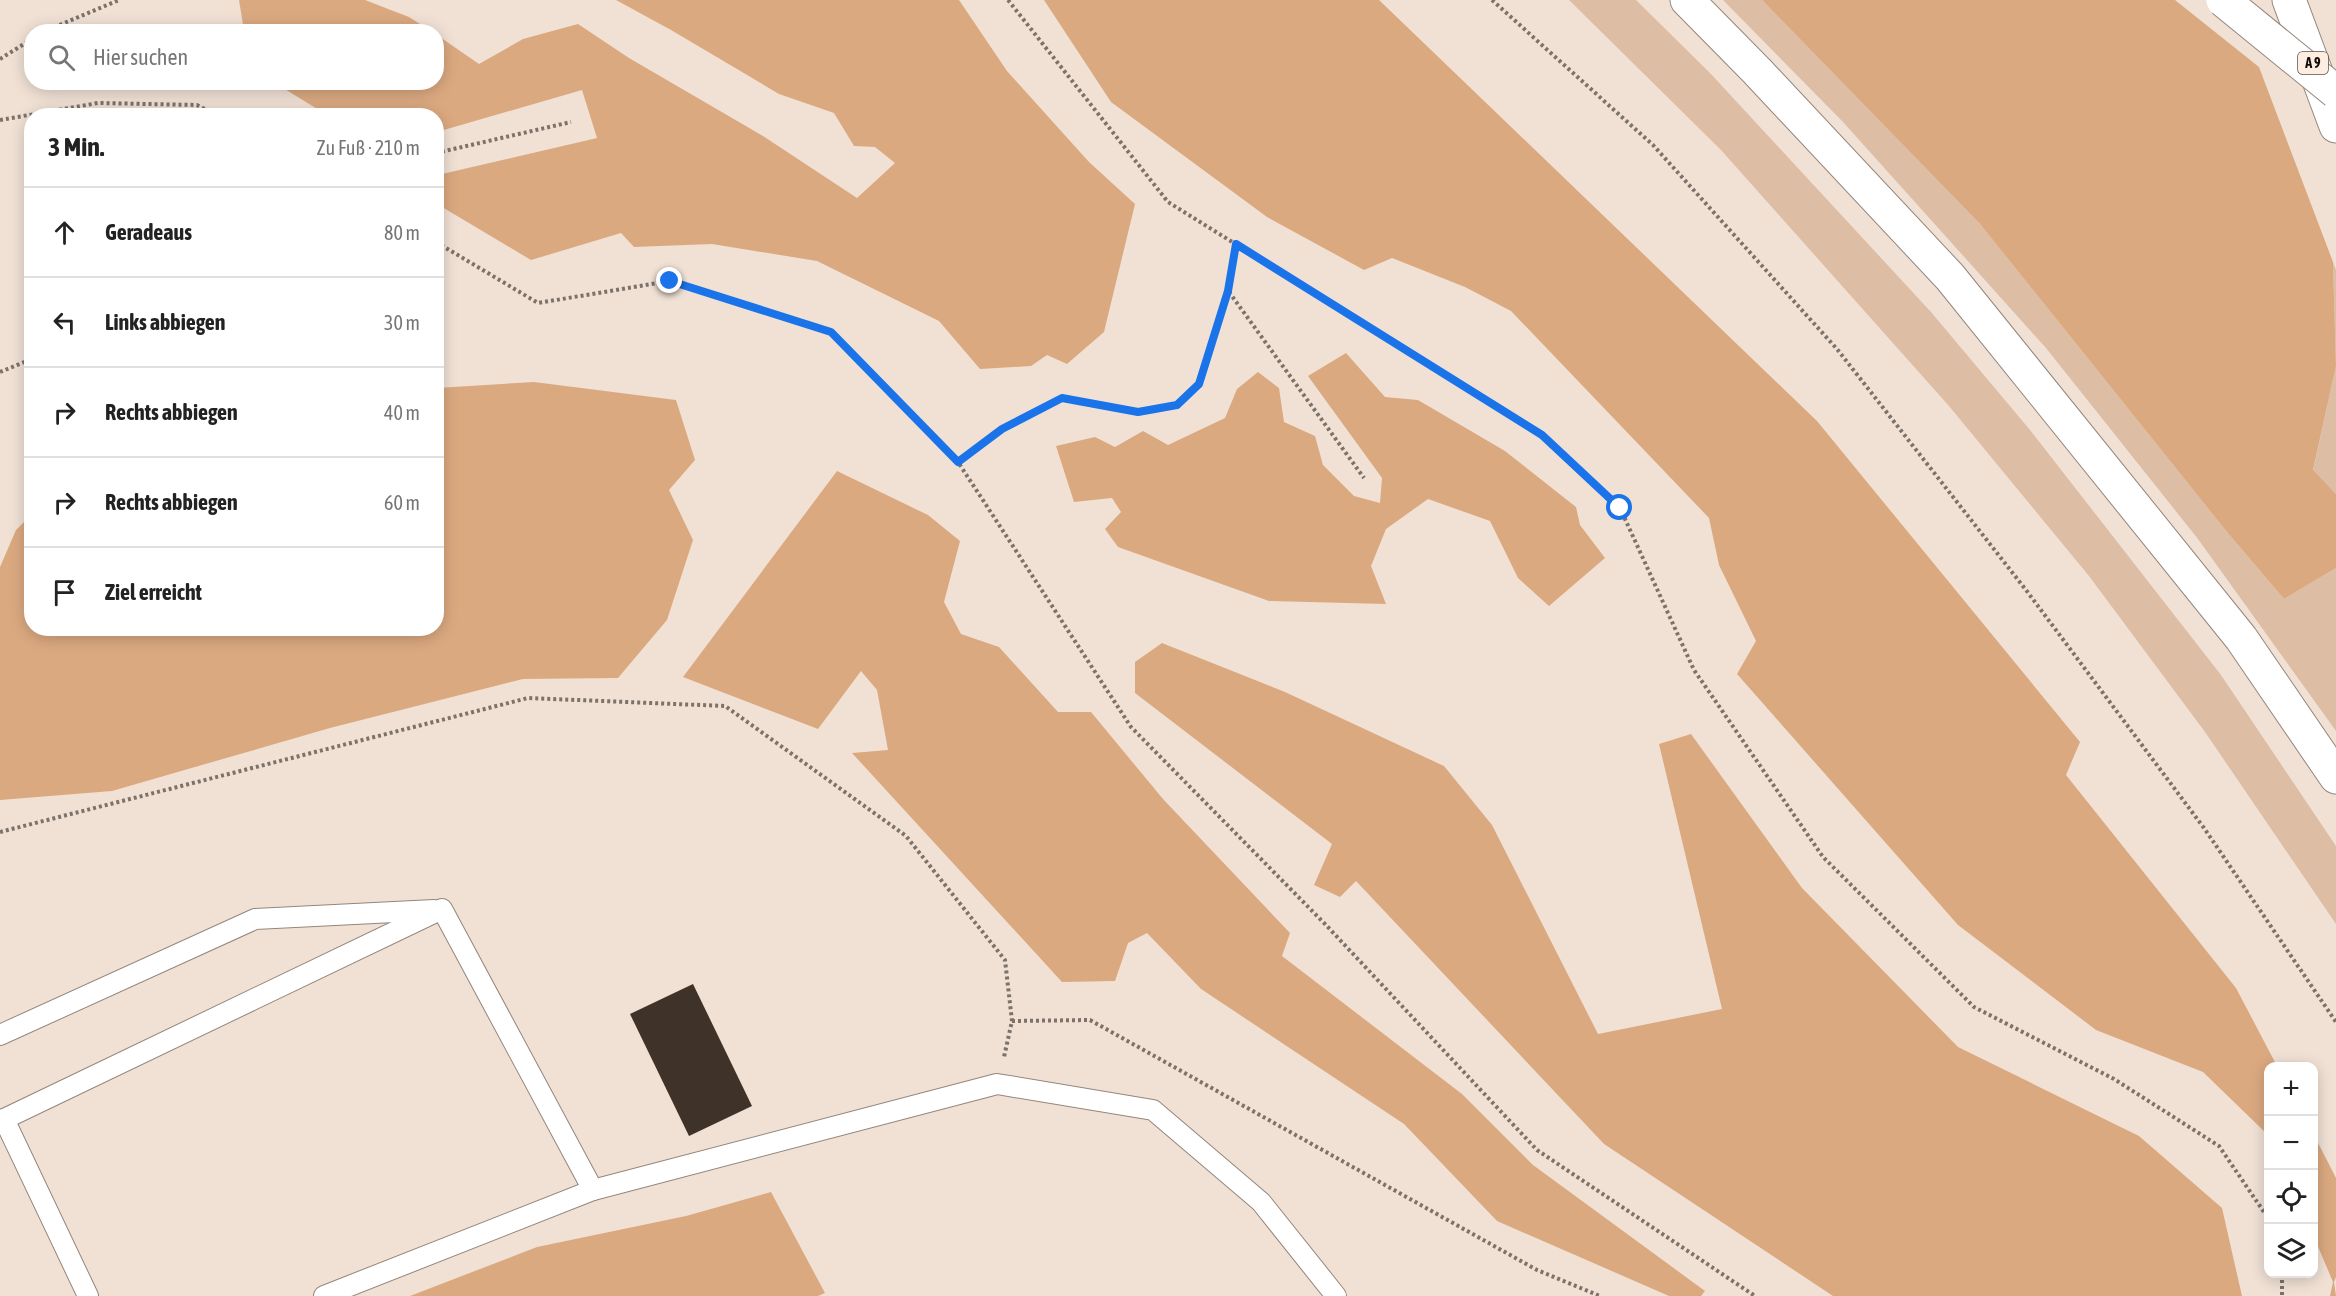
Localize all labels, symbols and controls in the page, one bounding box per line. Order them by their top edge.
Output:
search box [24,24,444,90]
icon: search [45,41,78,74]
text: Hier suchen [93,44,188,70]
road number: A 9 [2298,52,2328,74]
text: 3 Min. [48,132,104,162]
text: Zu Fuß · 210 m [317,136,420,159]
icon: ahead [48,216,81,249]
text: Geradeaus [105,219,192,245]
text: 80 m [384,221,420,244]
route end [656,267,682,293]
icon: left [48,306,81,339]
text: Links abbiegen [105,309,226,335]
text: 30 m [384,311,420,334]
icon: right [48,396,81,429]
text: Rechts abbiegen [105,399,238,425]
text: 40 m [384,401,420,424]
icon: right [48,486,81,519]
text: Rechts abbiegen [105,489,238,515]
text: 60 m [384,491,420,514]
route start [1606,494,1632,520]
icon: arrive [48,576,81,609]
text: Ziel erreicht [105,579,202,605]
map controls [2264,1062,2318,1278]
button: + [2264,1062,2318,1116]
button: − [2264,1116,2318,1170]
button: locate [2264,1170,2318,1224]
button: layers [2264,1224,2318,1278]

